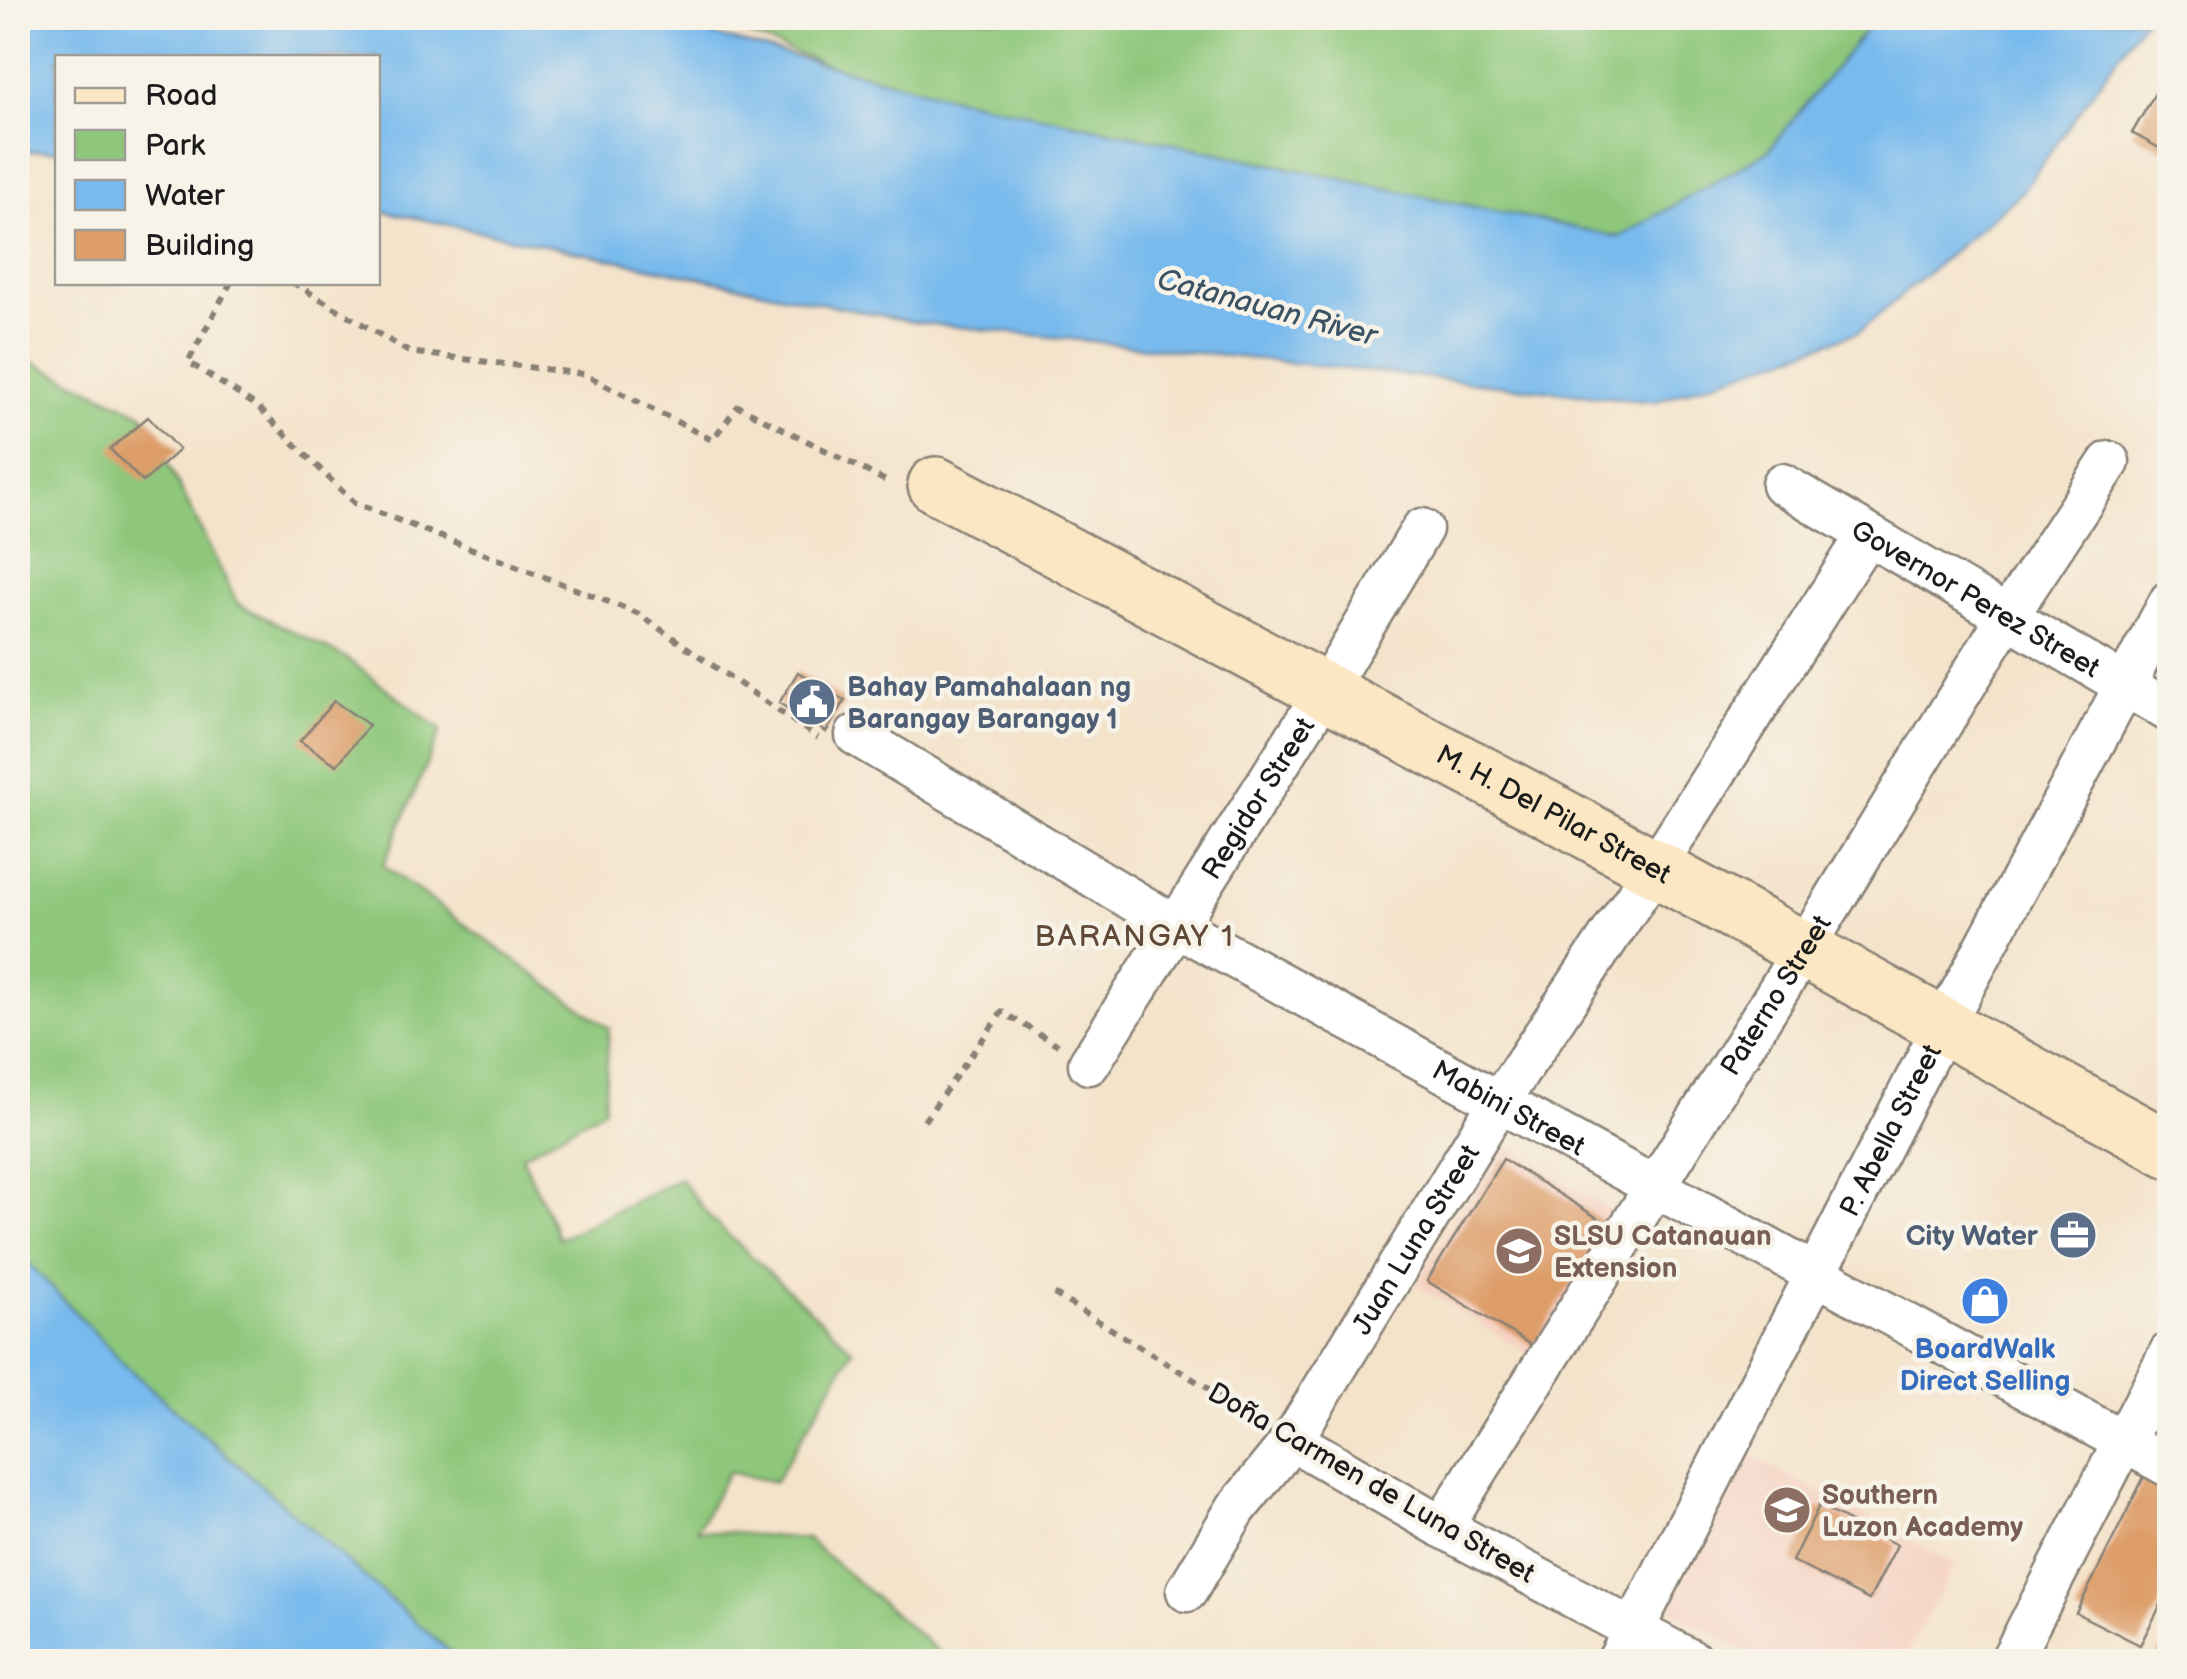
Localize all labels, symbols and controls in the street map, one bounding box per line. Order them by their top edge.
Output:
legend [55,55,380,285]
text: Road [145,78,218,114]
text: Park [145,128,205,164]
text: Water [145,178,226,214]
text: Building [145,228,254,264]
water label: Catanauan River [1153,261,1382,355]
street label: Governor Perez Street [1845,513,2106,685]
place label: Bahay Pamahalaan ng Barangay Barangay 1 [847,671,1131,736]
public building icon: Bahay Pamahalaan ng Barangay Barangay 1 [786,676,838,728]
street label: Regidor Street [1195,711,1322,886]
street label: M. H. Del Pilar Street [1431,738,1677,892]
street label: Paterno Street [1714,909,1839,1082]
district label: BARANGAY 1 [1035,919,1235,955]
street label: P. Abella Street [1833,1038,1949,1222]
street label: Mabini Street [1426,1054,1591,1164]
street label: Juan Luna Street [1346,1138,1487,1341]
office icon: City Water [2047,1209,2099,1261]
place label: SLSU Catanauan Extension [1554,1220,1772,1285]
place label: City Water [1906,1220,2039,1253]
school or university icon: SLSU Catanauan Extension [1493,1225,1545,1277]
shop icon: BoardWalk Direct Selling [1959,1275,2011,1327]
place label: BoardWalk Direct Selling [1900,1333,2070,1398]
street label: Doña Carmen de Luna Street [1202,1376,1541,1591]
place label: Southern Luzon Academy [1822,1479,2023,1544]
school or university icon: Southern Luzon Academy [1761,1484,1813,1536]

